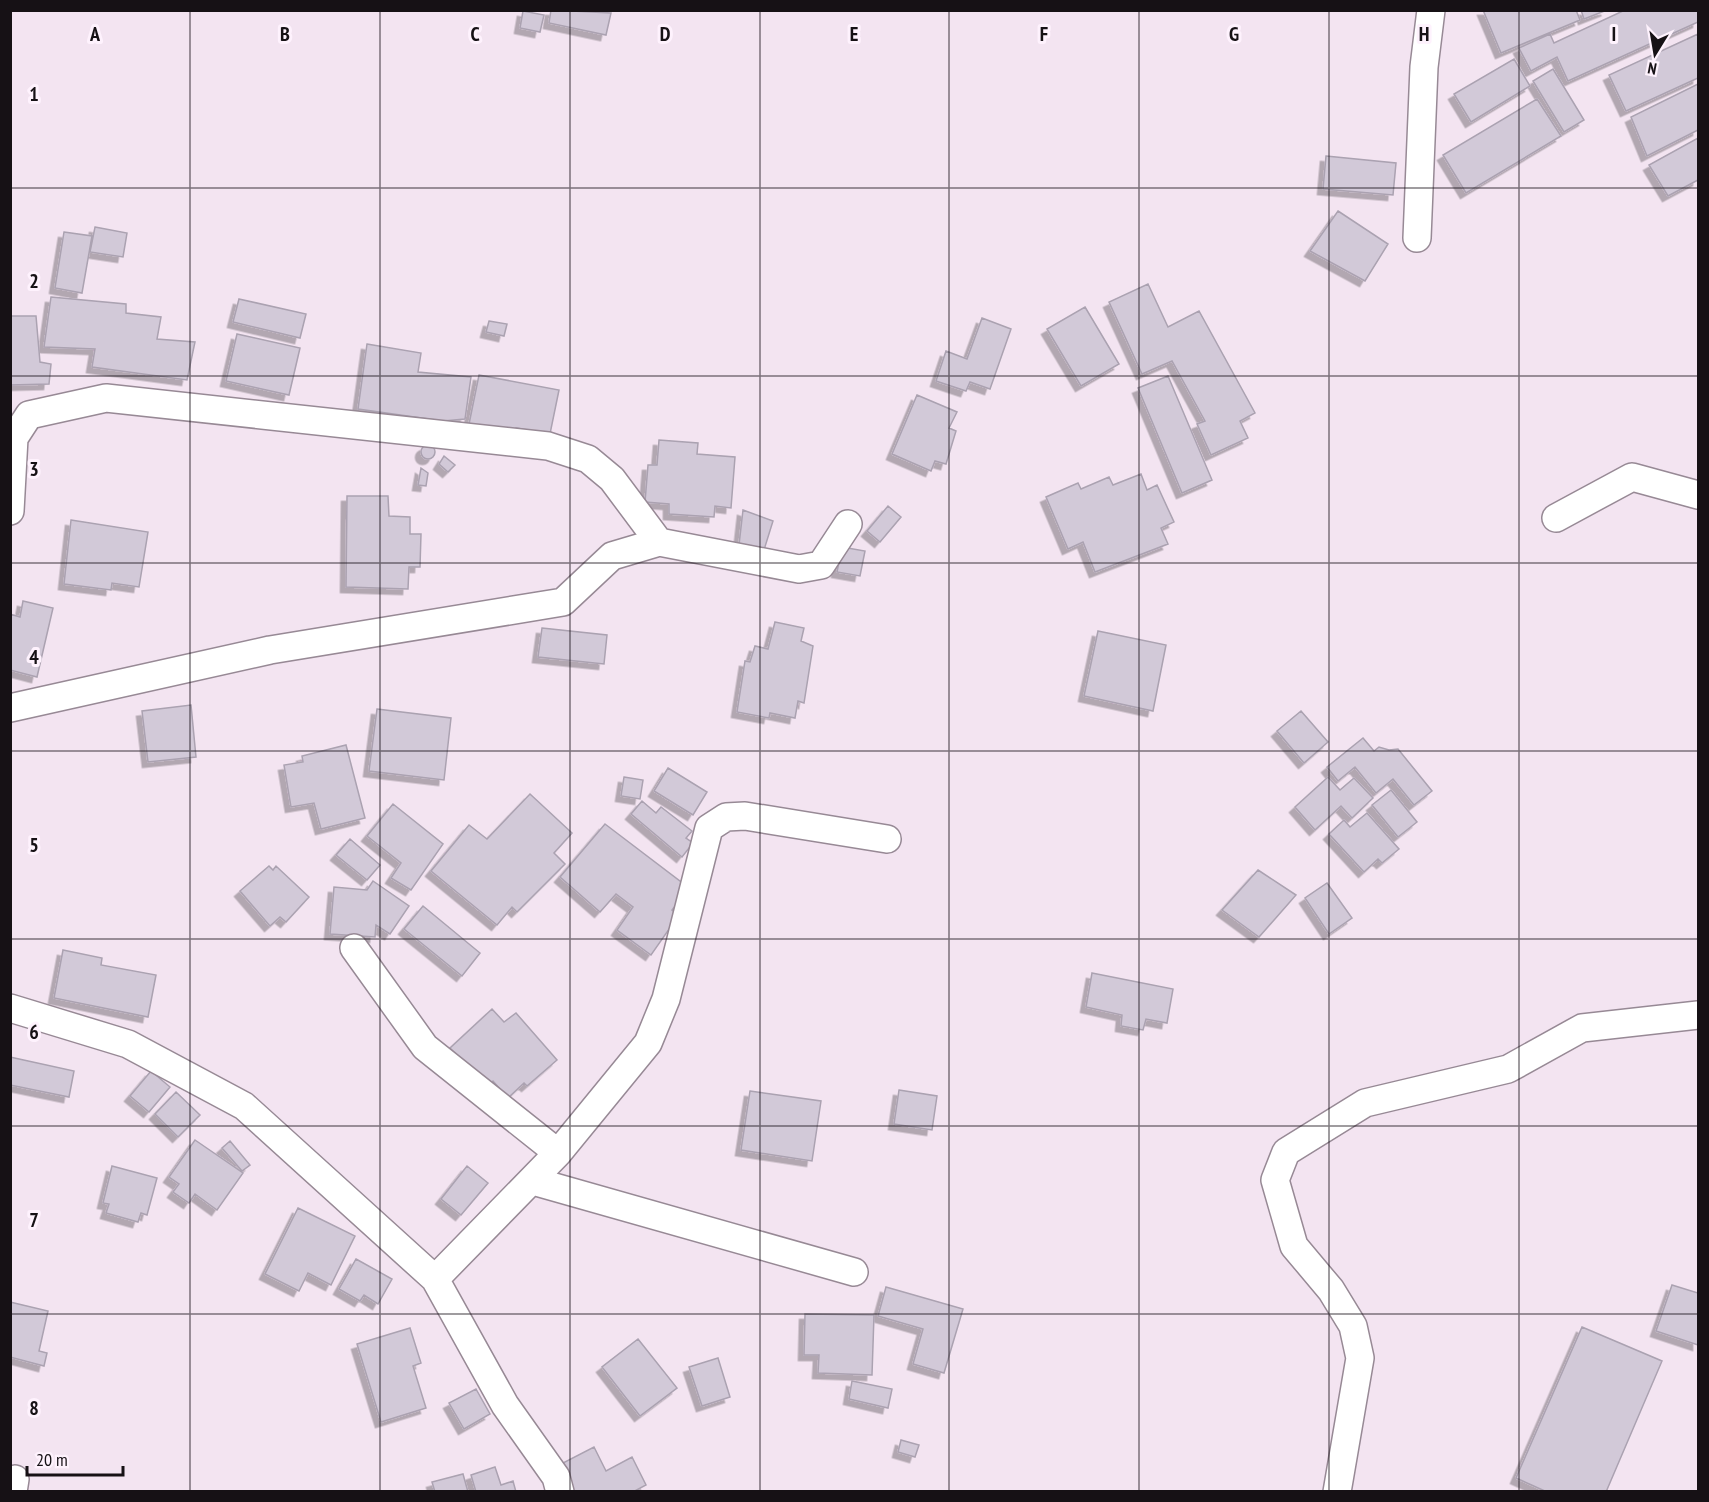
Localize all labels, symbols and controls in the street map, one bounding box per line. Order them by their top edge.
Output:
text: A [89,21,101,47]
text: B [280,21,290,47]
text: C [470,21,480,47]
text: D [660,21,671,47]
text: E [850,21,858,47]
text: F [1040,21,1048,47]
text: G [1229,21,1239,47]
text: H [1419,21,1429,47]
text: I [1612,21,1616,47]
north arrow [1625,24,1685,84]
text: N [1646,58,1658,79]
text: 1 [29,81,39,107]
text: 2 [29,268,39,294]
text: 3 [29,456,39,482]
text: 4 [29,644,39,670]
text: 5 [29,832,39,858]
text: 6 [29,1019,39,1045]
text: 7 [29,1207,39,1233]
text: 8 [29,1395,39,1421]
scale bar [27,1439,123,1477]
text: 20 m [36,1448,68,1471]

